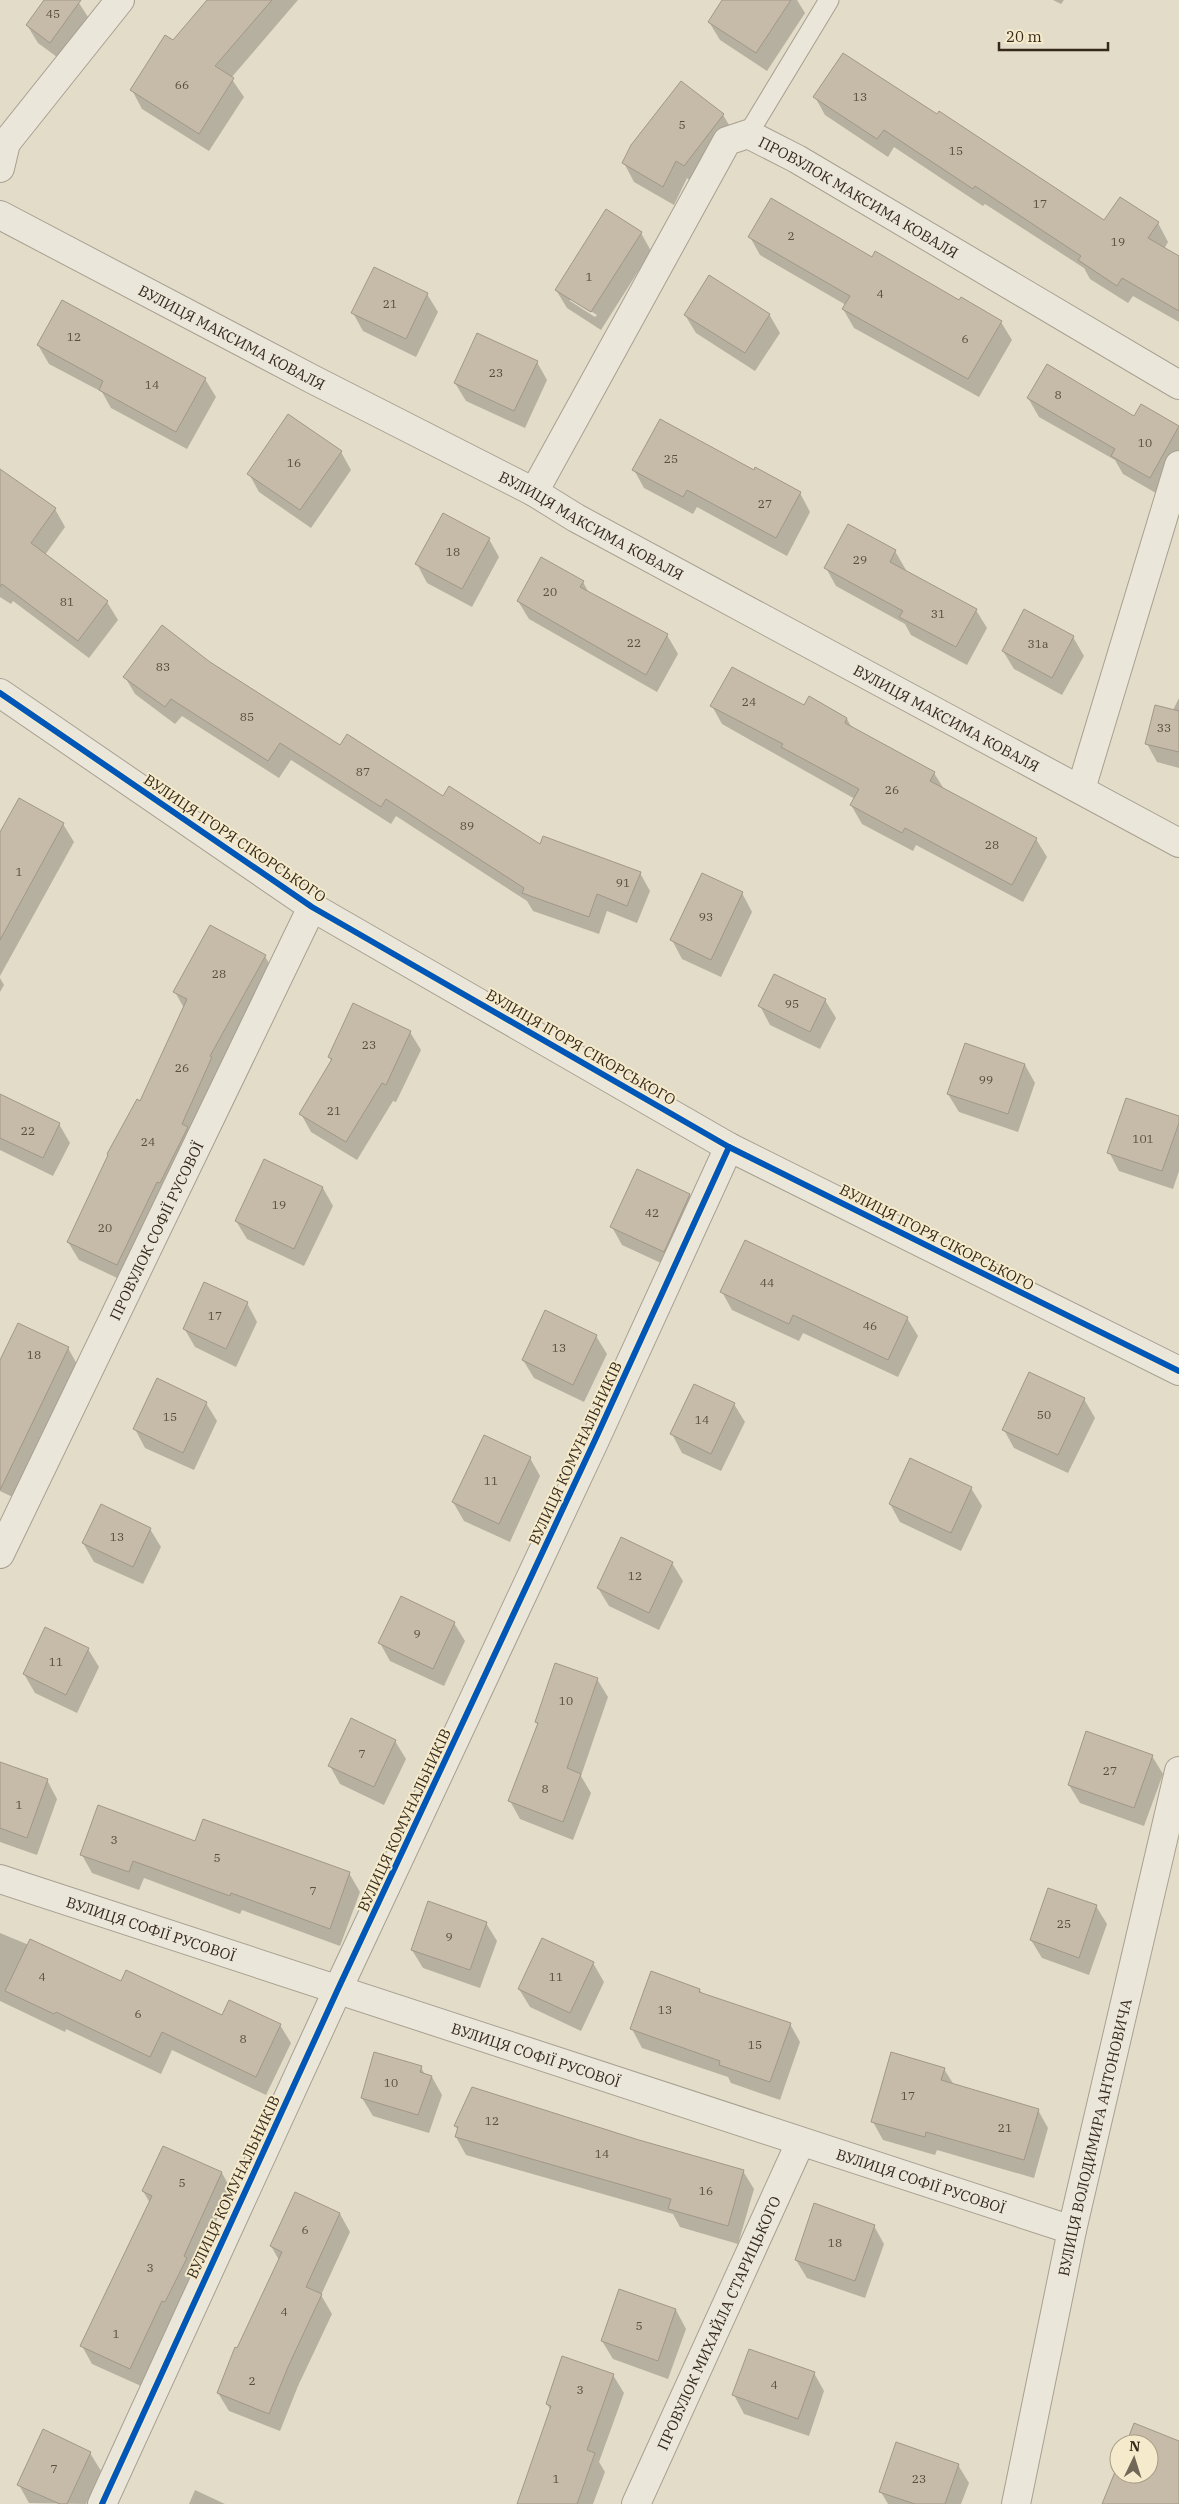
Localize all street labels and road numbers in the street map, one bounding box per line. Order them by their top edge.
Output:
street label: ПРОВУЛОК МАКСИМА КОВАЛЯ [756,132,962,262]
street label: ВУЛИЦЯ МАКСИМА КОВАЛЯ [135,280,329,394]
street label: ВУЛИЦЯ МАКСИМА КОВАЛЯ [496,466,687,584]
street label: ВУЛИЦЯ МАКСИМА КОВАЛЯ [850,660,1043,776]
street label: ВУЛИЦЯ ІГОРЯ СІКОРСЬКОГО [140,770,330,906]
street label: ВУЛИЦЯ ІГОРЯ СІКОРСЬКОГО [483,985,679,1109]
street label: ПРОВУЛОК СОФІЇ РУСОВОЇ [105,1138,207,1323]
street label: ВУЛИЦЯ ІГОРЯ СІКОРСЬКОГО [837,1180,1037,1294]
street label: ВУЛИЦЯ КОМУНАЛЬНИКІВ [524,1358,626,1548]
street label: ВУЛИЦЯ КОМУНАЛЬНИКІВ [353,1725,455,1915]
street label: ВУЛИЦЯ СОФІЇ РУСОВОЇ [64,1892,238,1965]
street label: ВУЛИЦЯ ВОЛОДИМИРА АНТОНОВИЧА [1053,1996,1135,2278]
street label: ВУЛИЦЯ СОФІЇ РУСОВОЇ [449,2018,623,2091]
street label: ВУЛИЦЯ КОМУНАЛЬНИКІВ [182,2092,284,2282]
street label: ВУЛИЦЯ СОФІЇ РУСОВОЇ [834,2144,1008,2217]
street label: ПРОВУЛОК МИХАЙЛА СТАРИЦЬКОГО [652,2193,784,2453]

